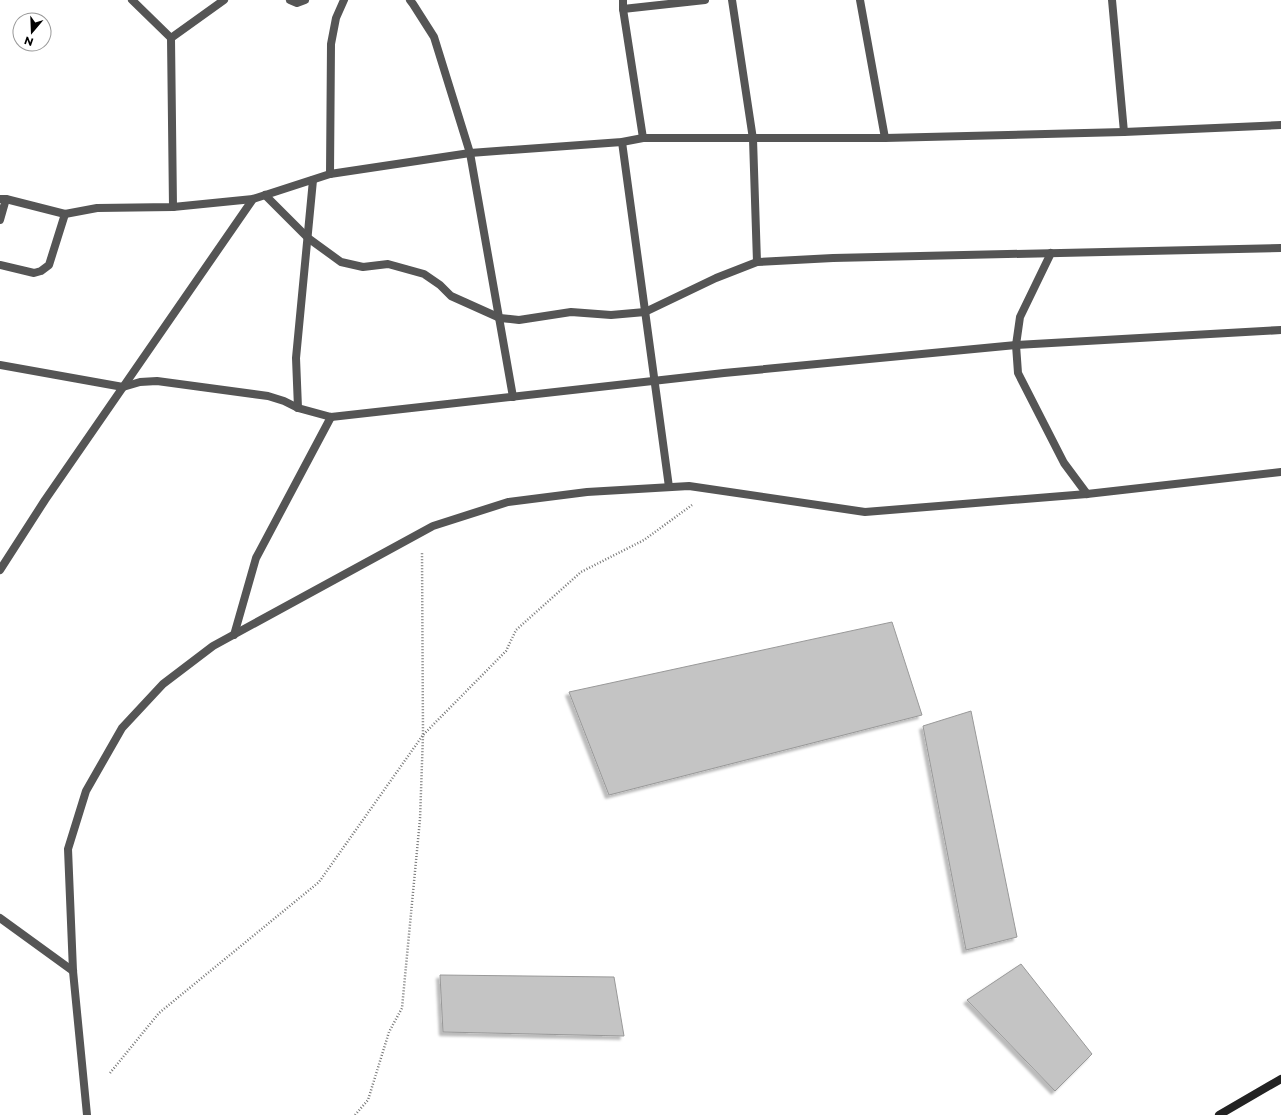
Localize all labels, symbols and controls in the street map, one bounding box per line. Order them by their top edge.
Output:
north arrow [12,12,52,52]
text: N [22,33,35,50]

